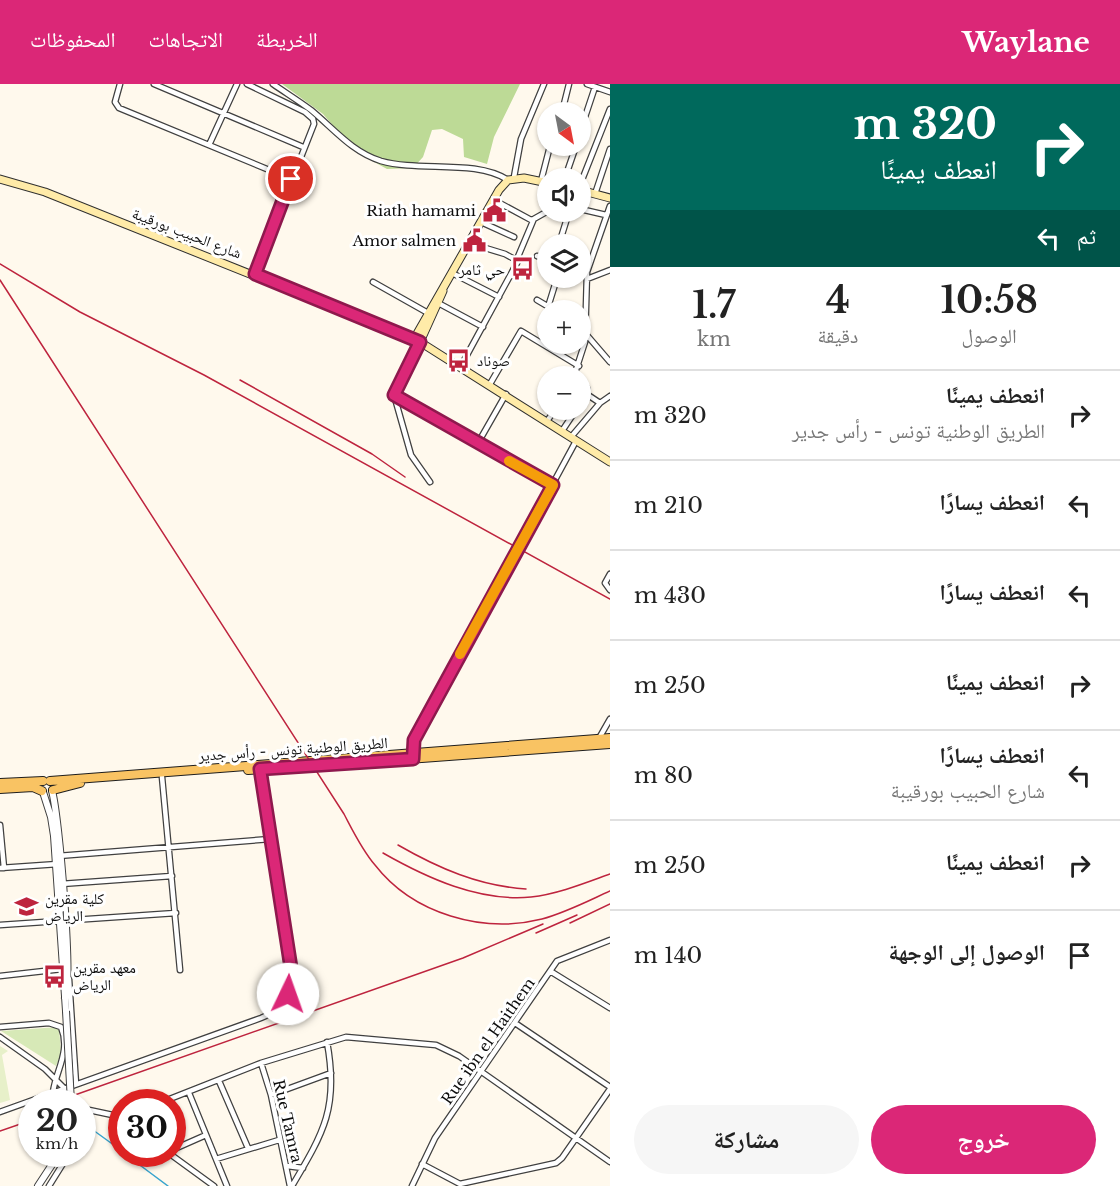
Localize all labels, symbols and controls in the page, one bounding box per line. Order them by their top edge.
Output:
text: Waylane [962,25,1090,60]
text: المحفوظات [30,27,115,53]
text: الاتجاهات [148,27,223,53]
text: الخريطة [256,27,318,53]
text: 320 m [854,98,997,150]
north arrow [537,102,591,156]
map controls [537,102,591,420]
icon: right [1018,108,1096,186]
pin [265,153,316,204]
text: انعطف يمينًا [880,153,997,186]
icon: arrive [274,162,307,195]
button: sound [537,168,591,222]
public building icon: Riath hamami [481,197,507,223]
place label: Riath hamami [366,201,476,220]
street label: شارع الحبيب بورقيبة [129,203,245,264]
icon: left [1032,222,1065,255]
text: ثم [1077,223,1096,250]
public building icon: Amor salmen [461,227,487,253]
place label: Amor salmen [351,231,456,250]
button: layers [537,234,591,288]
bus stop icon: حي ثامر [510,256,536,282]
place label: حي ثامر [458,260,505,281]
text: 4 [826,278,850,323]
text: 10:58 [940,278,1038,323]
text: 1.7 [692,283,735,328]
button: + [537,300,591,354]
text: دقيقة [818,324,858,348]
text: الوصول [961,324,1017,348]
text: km [697,327,731,351]
bus stop icon: صوناد [446,347,472,373]
place label: صوناد [477,351,510,370]
button: − [537,366,591,420]
text: انعطف يمينًا [946,382,1045,409]
icon: right [1063,399,1096,432]
text: 320 m [634,402,707,429]
text: الطريق الوطنية تونس - رأس جدير [792,419,1045,443]
text: انعطف يسارًا [939,489,1045,516]
icon: left [1063,489,1096,522]
text: 210 m [634,492,703,519]
text: انعطف يسارًا [939,579,1045,606]
icon: left [1063,579,1096,612]
text: 430 m [634,582,706,609]
text: انعطف يمينًا [946,669,1045,696]
icon: right [1063,669,1096,702]
text: 250 m [634,672,706,699]
street label: الطريق الوطنية تونس - رأس جدير [197,733,388,766]
text: انعطف يسارًا [939,742,1045,769]
icon: left [1063,759,1096,792]
text: 80 m [634,762,693,789]
text: شارع الحبيب بورقيبة [891,779,1045,803]
text: انعطف يمينًا [946,849,1045,876]
icon: right [1063,849,1096,882]
text: 250 m [634,852,706,879]
place label: كلية مقرين الرياض [45,889,104,926]
school or university icon: كلية مقرين الرياض [14,894,40,920]
text: الوصول إلى الوجهة [889,939,1045,966]
icon: arrive [1063,939,1096,972]
text: 140 m [634,942,702,969]
place label: معهد مقرين الرياض [73,958,136,995]
position arrow [256,962,320,1026]
bus stop icon: معهد مقرين الرياض [42,963,68,989]
street label: Rue ibn el Haithem [437,974,539,1108]
street label: Rue Tamra [269,1078,307,1165]
speed limit sign: 30 [108,1089,186,1167]
text: 20 [36,1102,78,1139]
button: مشاركة [634,1105,859,1174]
button: خروج [871,1105,1096,1174]
text: km/h [36,1134,78,1153]

